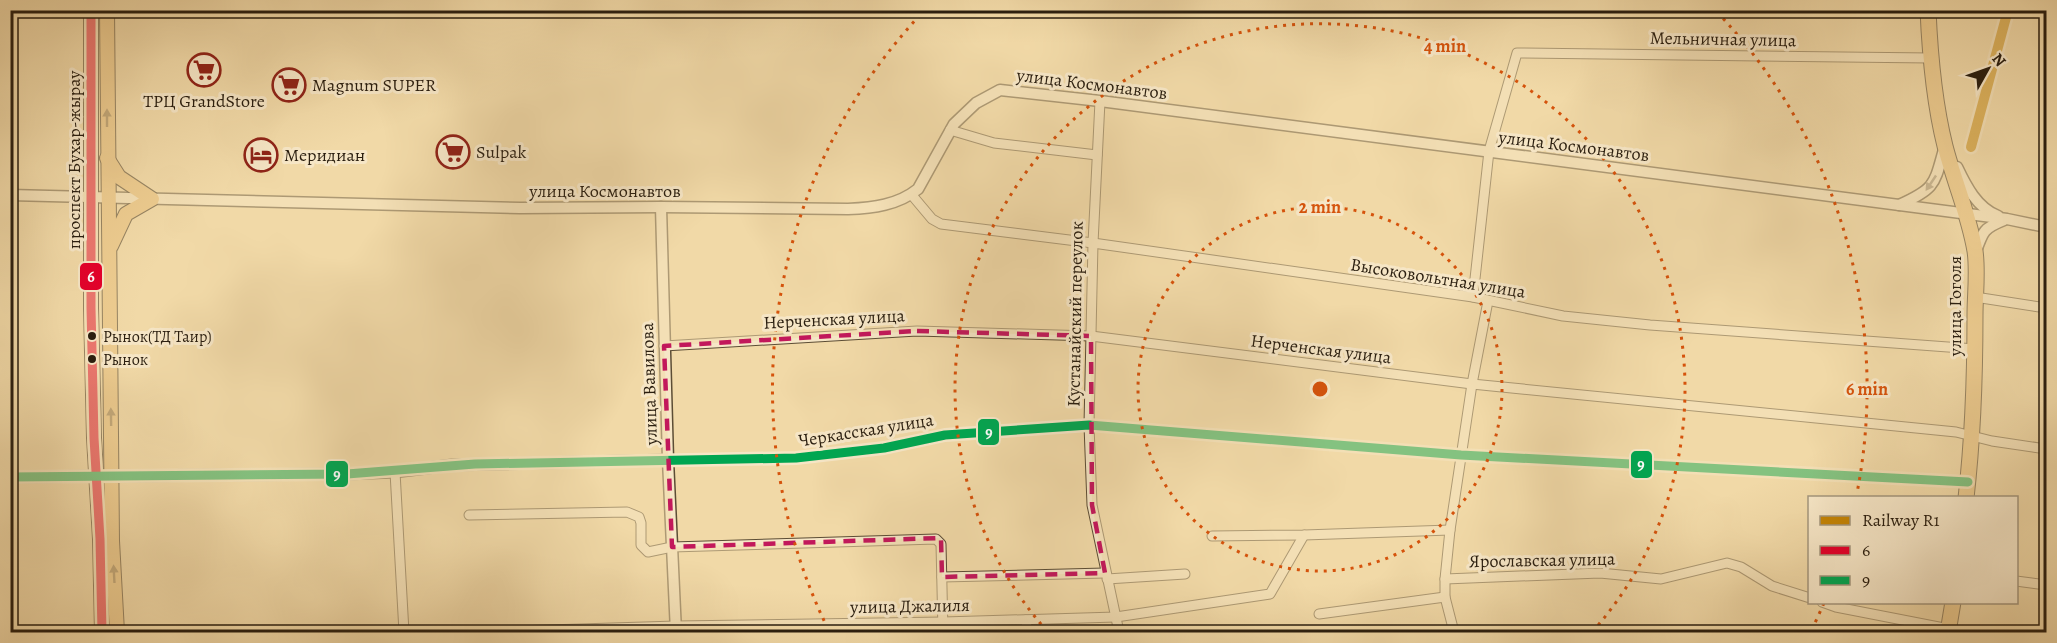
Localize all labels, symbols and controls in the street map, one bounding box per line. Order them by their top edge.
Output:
street label: Мельничная улица [1650,26,1797,52]
text: 4 min [1424,34,1466,58]
north arrow [1958,39,2018,99]
text: N [1987,48,2011,72]
supermarket icon: ТРЦ GrandStore [186,52,222,88]
street label: улица Космонавтов [1014,63,1169,105]
supermarket icon: Magnum SUPER [271,67,307,103]
street label: проспект Бухар-жырау [62,70,86,249]
place label: Magnum SUPER [312,73,436,97]
place label: ТРЦ GrandStore [143,89,265,113]
one-way arrow [102,109,112,128]
street label: улица Космонавтов [1496,125,1651,167]
supermarket icon: Sulpak [435,134,471,170]
hotel icon: Меридиан [243,137,279,173]
place label: Sulpak [476,140,527,164]
place label: Меридиан [284,143,365,167]
one-way arrow [1926,175,1937,192]
street label: улица Космонавтов [528,179,681,203]
text: 2 min [1299,195,1341,219]
street label: Кустанайский переулок [1061,221,1089,407]
street label: Высоковольтная улица [1349,252,1528,304]
street label: улица Гоголя [1943,256,1967,357]
line badge: 6 [79,262,103,291]
text: 6 [87,266,95,288]
street label: Нерченская улица [763,303,906,335]
street label: улица Вавилова [635,322,663,447]
place label: Рынок(ТД Таир) [103,326,212,348]
street label: Нерченская улица [1249,328,1393,370]
marker: Рынок(ТД Таир) [86,330,98,342]
place label: Рынок [103,349,148,371]
marker: Рынок [86,353,98,365]
text: 6 min [1846,377,1888,401]
centre of rings [1310,379,1330,399]
one-way arrow [106,407,116,426]
street label: Черкасская улица [797,407,936,453]
line badge: 9 [977,418,1000,446]
text: 9 [985,422,993,444]
line badge: 9 [1630,450,1653,479]
text: 9 [1637,454,1645,476]
line badge: 9 [325,460,349,488]
text: 9 [333,464,341,486]
legend [1808,496,2018,604]
text: Railway R1 [1862,508,1940,532]
text: 6 [1862,538,1870,562]
street label: Ярославская улица [1469,547,1616,573]
one-way arrow [109,565,118,584]
text: 9 [1862,568,1870,592]
street label: улица Джалиля [849,593,970,619]

